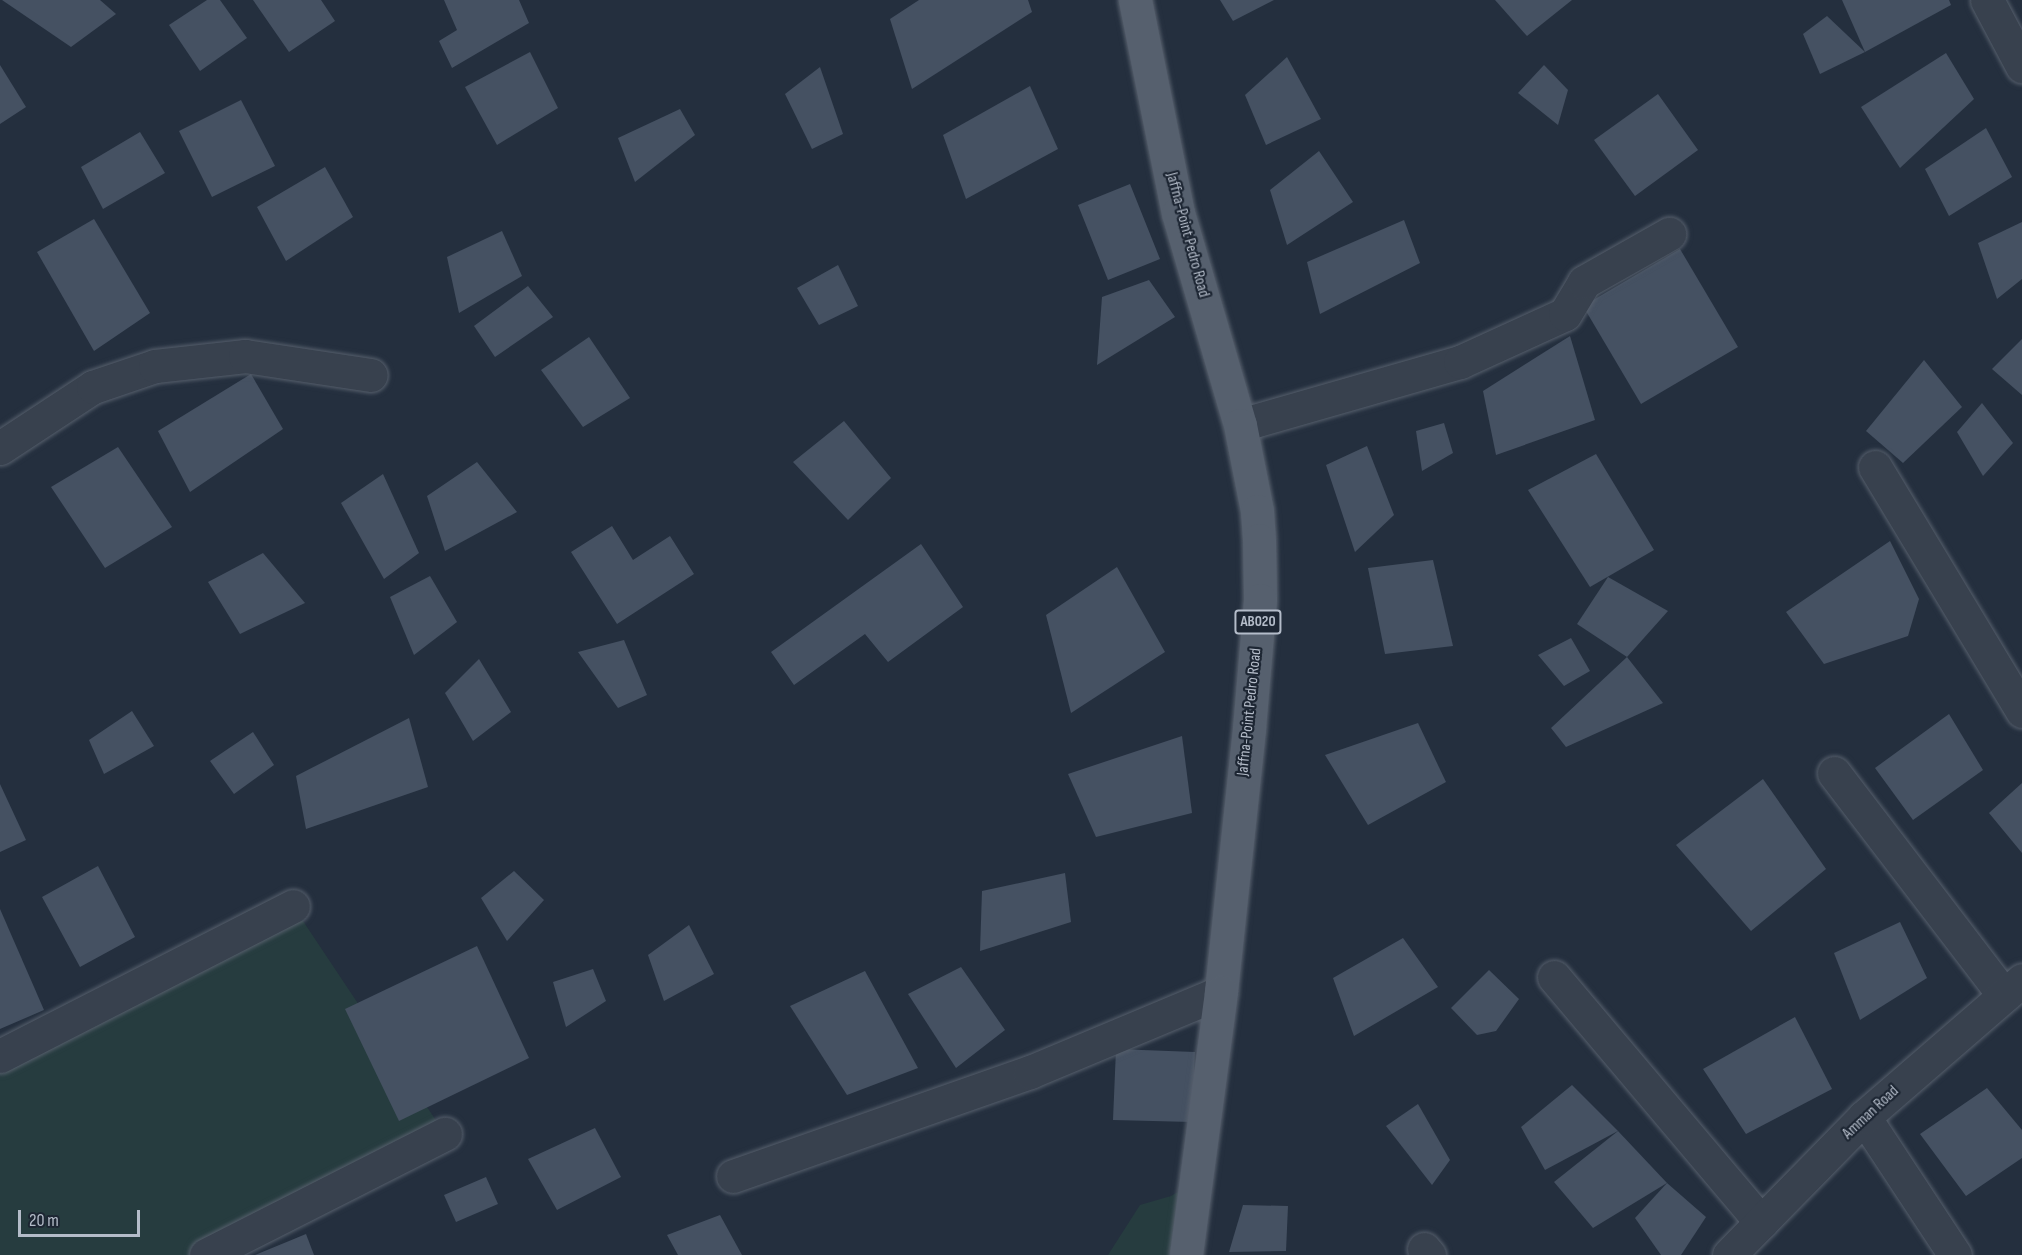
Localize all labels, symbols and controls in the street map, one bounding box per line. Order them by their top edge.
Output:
street label: Jaffna-Point Pedro Road [1161,171,1213,299]
road number: AB020 [1234,610,1282,634]
street label: Jaffna-Point Pedro Road [1234,647,1266,777]
street label: Amman Road [1839,1082,1903,1144]
scale bar [21,1198,142,1236]
text: 20 m [29,1210,59,1231]

